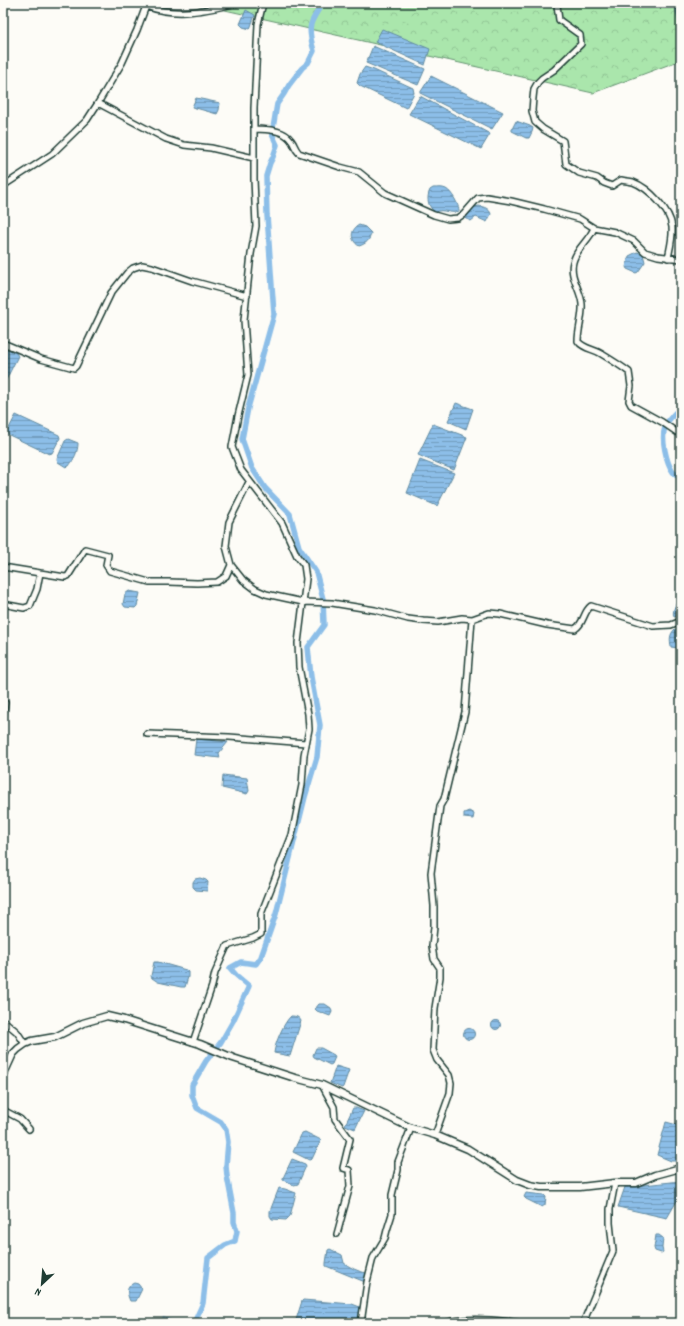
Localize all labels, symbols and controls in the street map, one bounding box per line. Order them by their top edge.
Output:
north arrow [22,1264,62,1304]
text: N [32,1283,44,1300]

